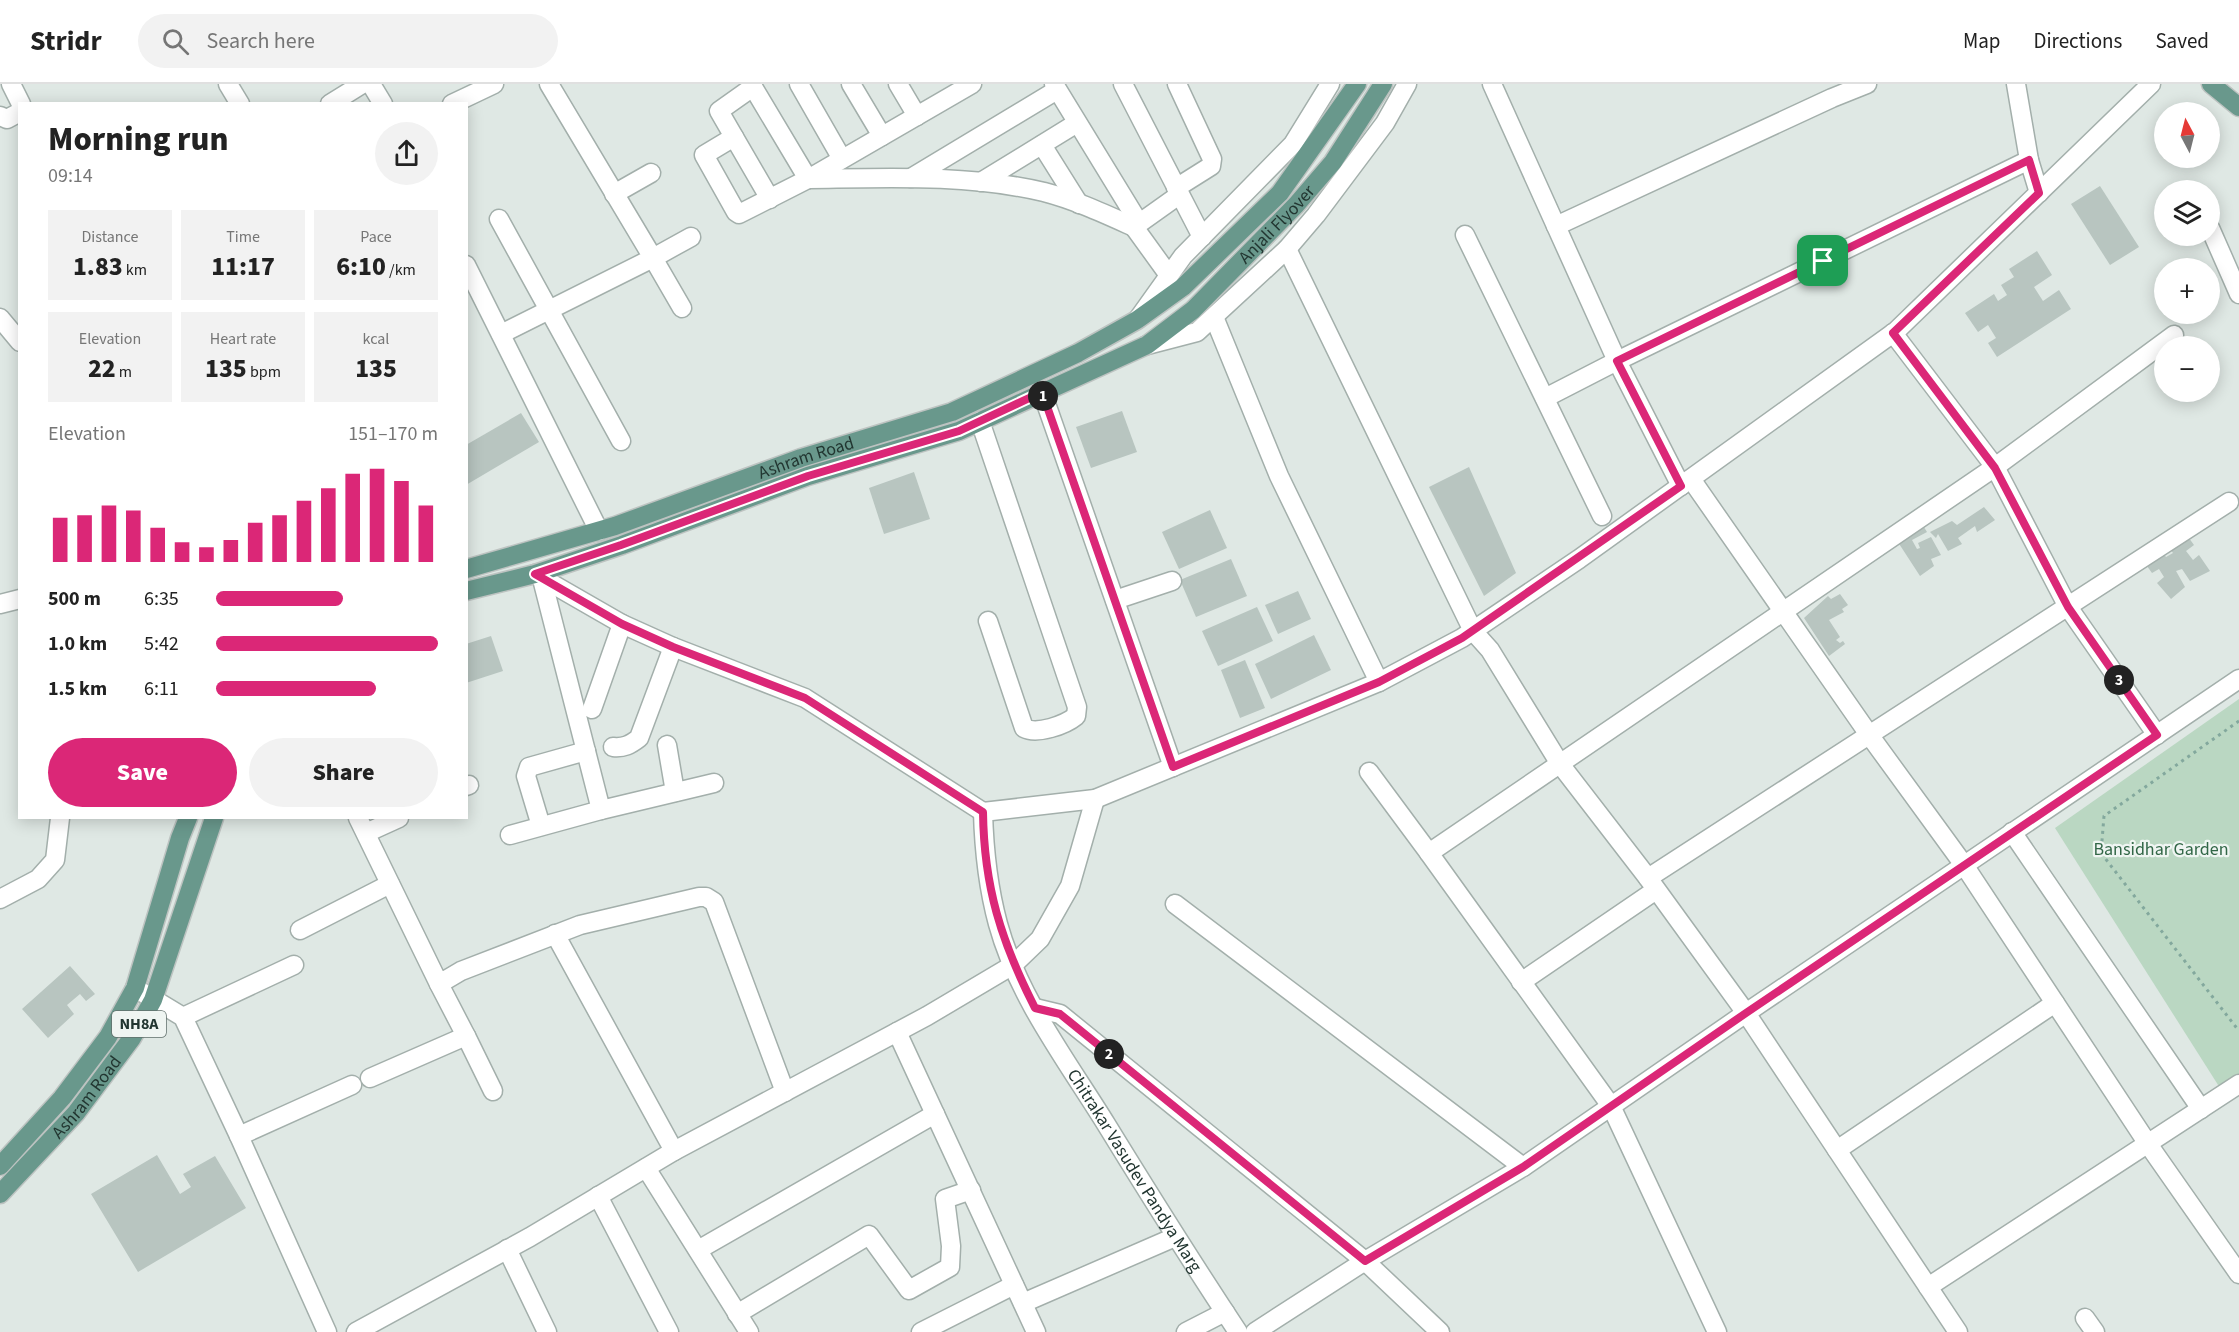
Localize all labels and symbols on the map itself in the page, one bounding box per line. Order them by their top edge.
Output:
north arrow [2154,102,2220,168]
street label: Anjali Flyover [1233,179,1321,269]
pin [1797,235,1848,286]
pin: 1 [1028,381,1058,411]
street label: Ashram Road [754,430,857,485]
pin: 3 [2104,665,2134,695]
park label: Bansidhar Garden [2093,837,2229,862]
road number: NH8A [112,1011,166,1037]
pin: 2 [1094,1039,1124,1069]
street label: Ashram Road [46,1050,127,1144]
street label: Chitrakar Vasudev Pandya Marg [1061,1064,1208,1277]

